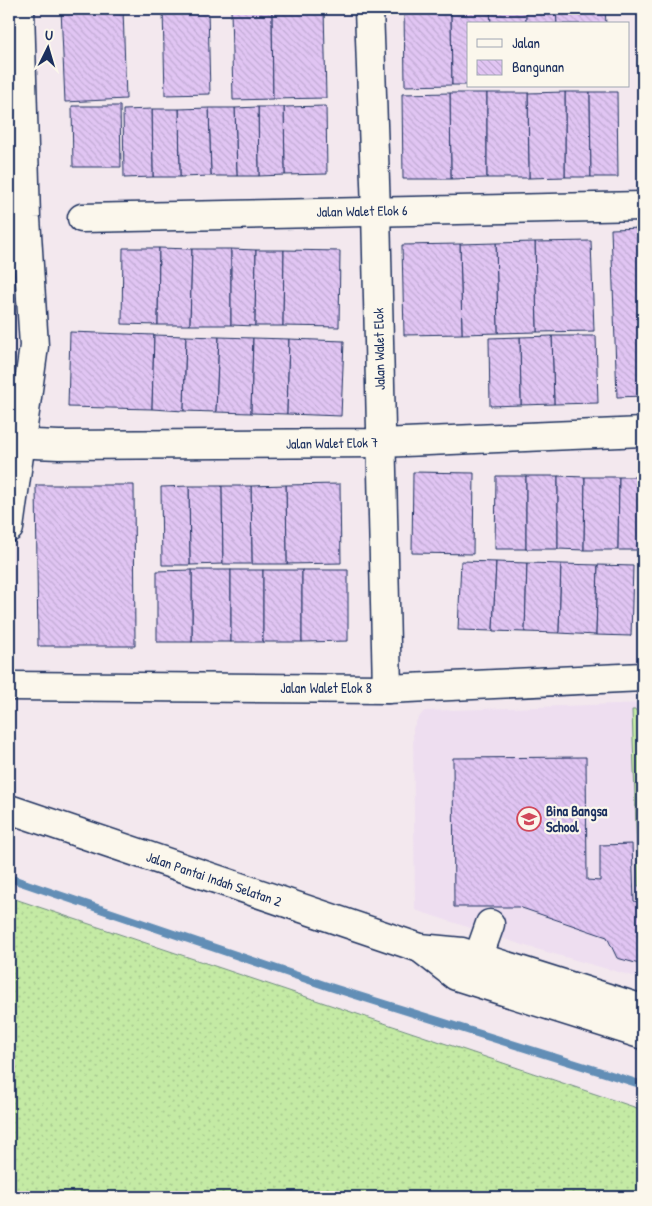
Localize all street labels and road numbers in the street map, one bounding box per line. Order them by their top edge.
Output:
street label: Jalan Walet Elok 6 [316,200,408,221]
street label: Jalan Walet Elok [368,308,389,390]
street label: Jalan Walet Elok 7 [286,432,378,453]
street label: Jalan Walet Elok 8 [280,678,372,697]
street label: Jalan Pantai Indah Selatan 2 [144,846,285,911]

